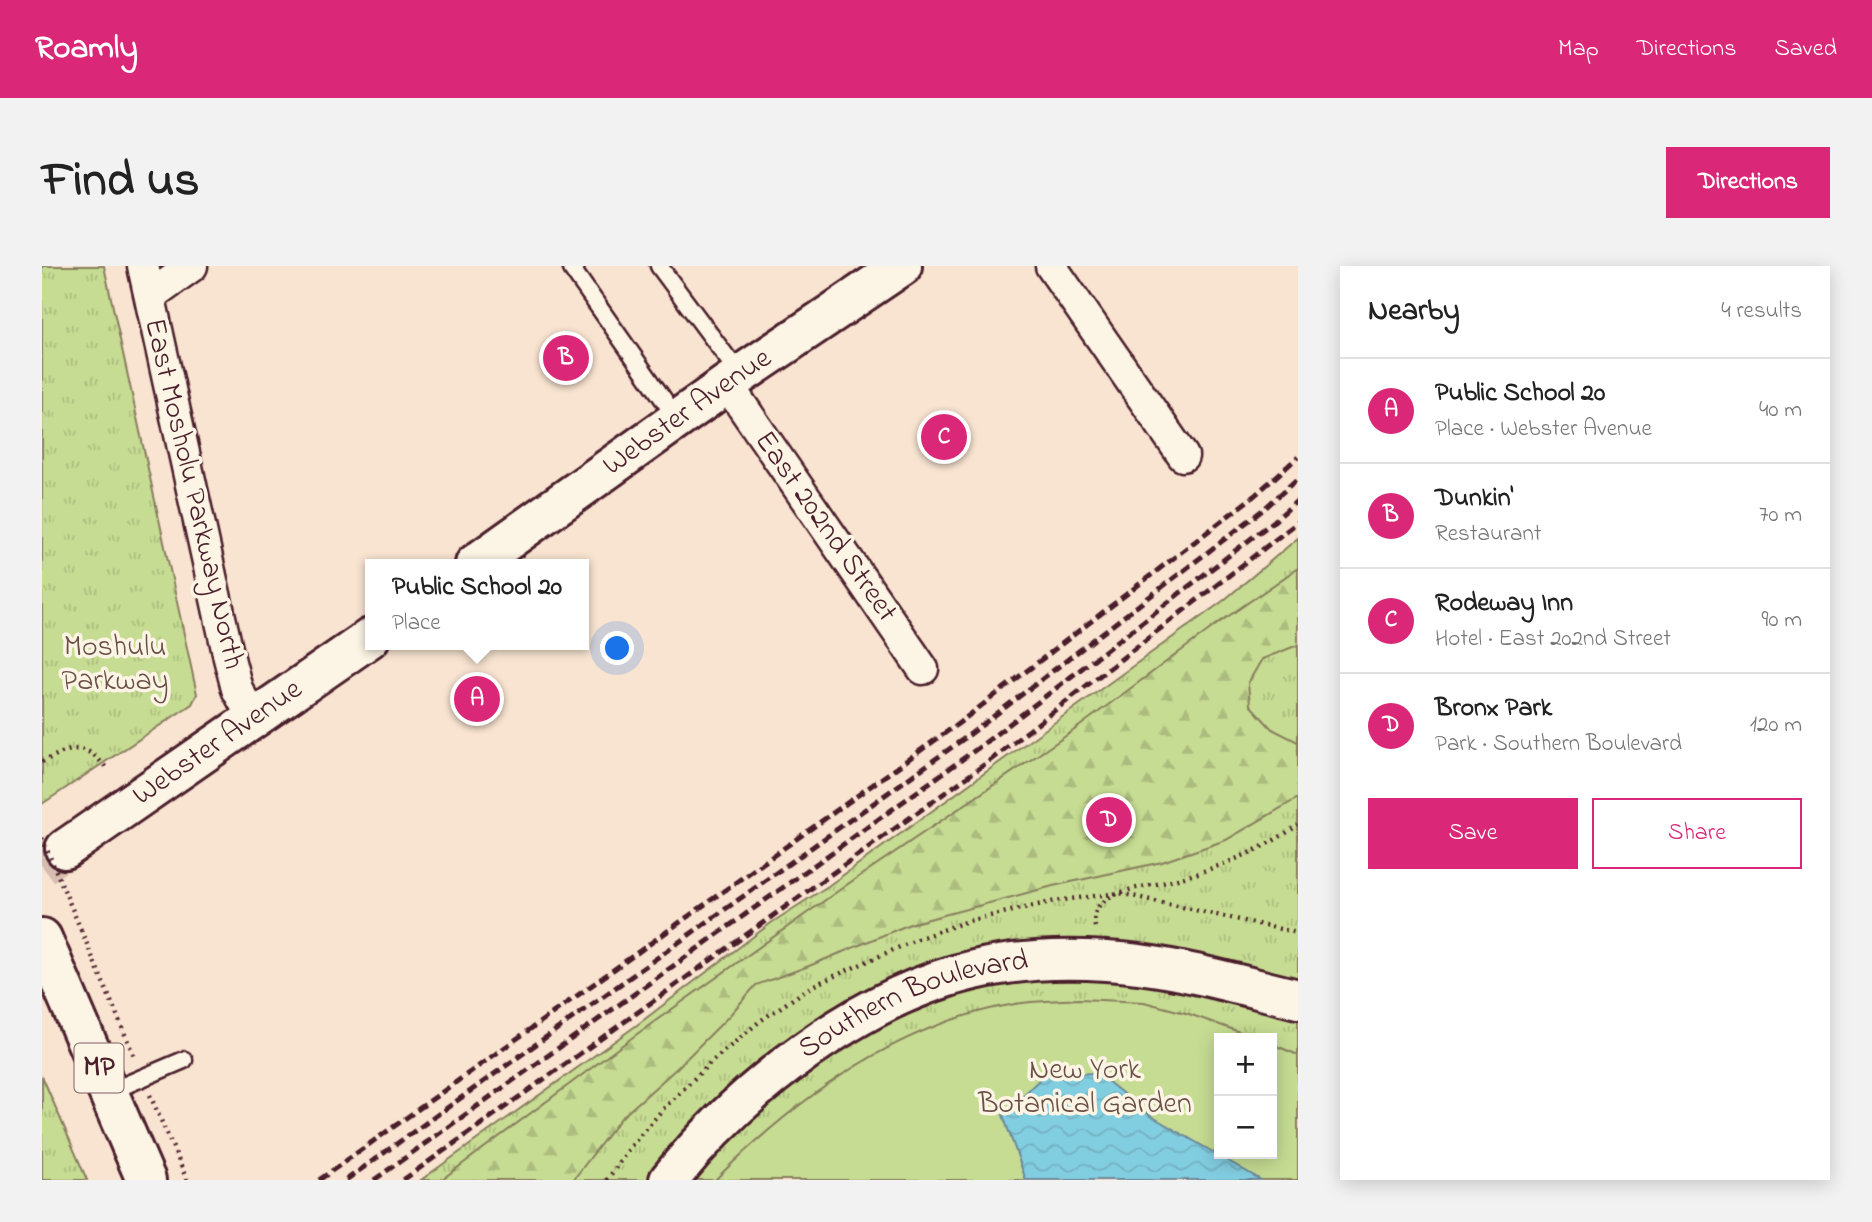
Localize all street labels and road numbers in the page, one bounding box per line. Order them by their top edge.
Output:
street label: East Mosholu Parkway North [131,314,255,674]
street label: Webster Avenue [594,337,781,488]
street label: East 202nd Street [743,422,907,632]
street label: Webster Avenue [124,668,312,818]
street label: Southern Boulevard [790,940,1031,1071]
road number: MP [74,1044,124,1092]

